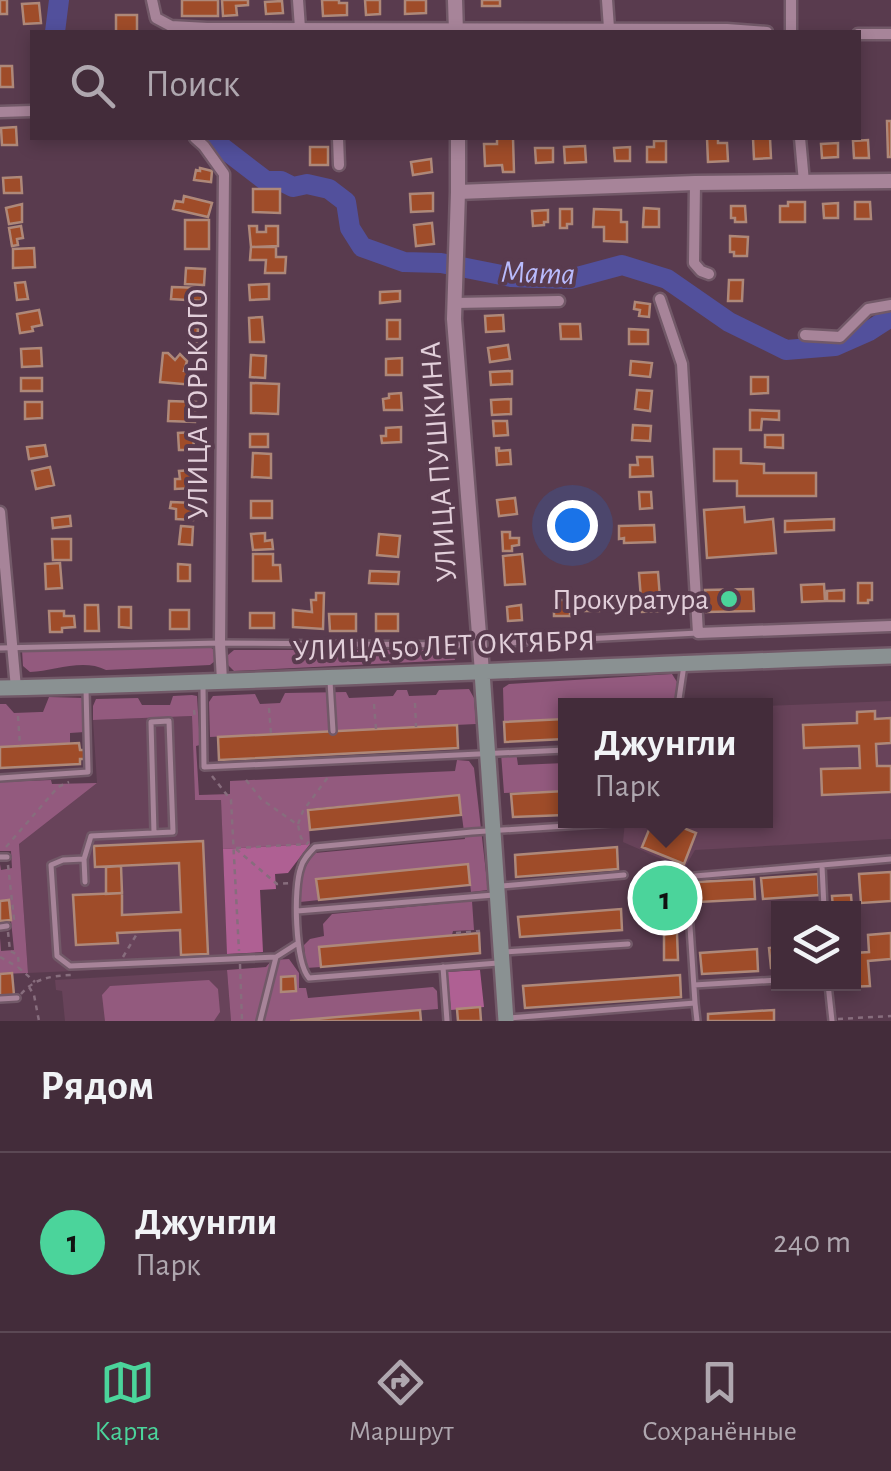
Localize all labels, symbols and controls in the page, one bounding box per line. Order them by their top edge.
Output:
search box [30,30,861,140]
icon: search [65,58,120,113]
text: Поиск [145,66,240,104]
water label: Мата [500,256,576,290]
street label: УЛИЦА ГОРЬКОГО [183,288,213,520]
street label: УЛИЦА ПУШКИНА [416,341,462,583]
your location [547,500,598,551]
place label: Прокуратура [552,585,709,615]
marker: Прокуратура [718,588,740,610]
street label: УЛИЦА 50 ЛЕТ ОКТЯБРЯ [292,626,596,666]
popup [558,698,773,828]
text: Джунгли [594,725,737,763]
text: Парк [594,770,660,802]
pin: 1 [632,860,698,936]
map controls [771,901,861,991]
button: layers [771,901,861,991]
text: Рядом [40,1065,154,1107]
text: Джунгли [135,1204,277,1242]
text: 1 [67,1226,78,1258]
text: 240 m [773,1226,851,1258]
text: Парк [135,1249,201,1281]
tab: Карта [94,1355,160,1449]
tab: Маршрут [348,1355,454,1449]
tab: Сохранённые [642,1355,797,1449]

